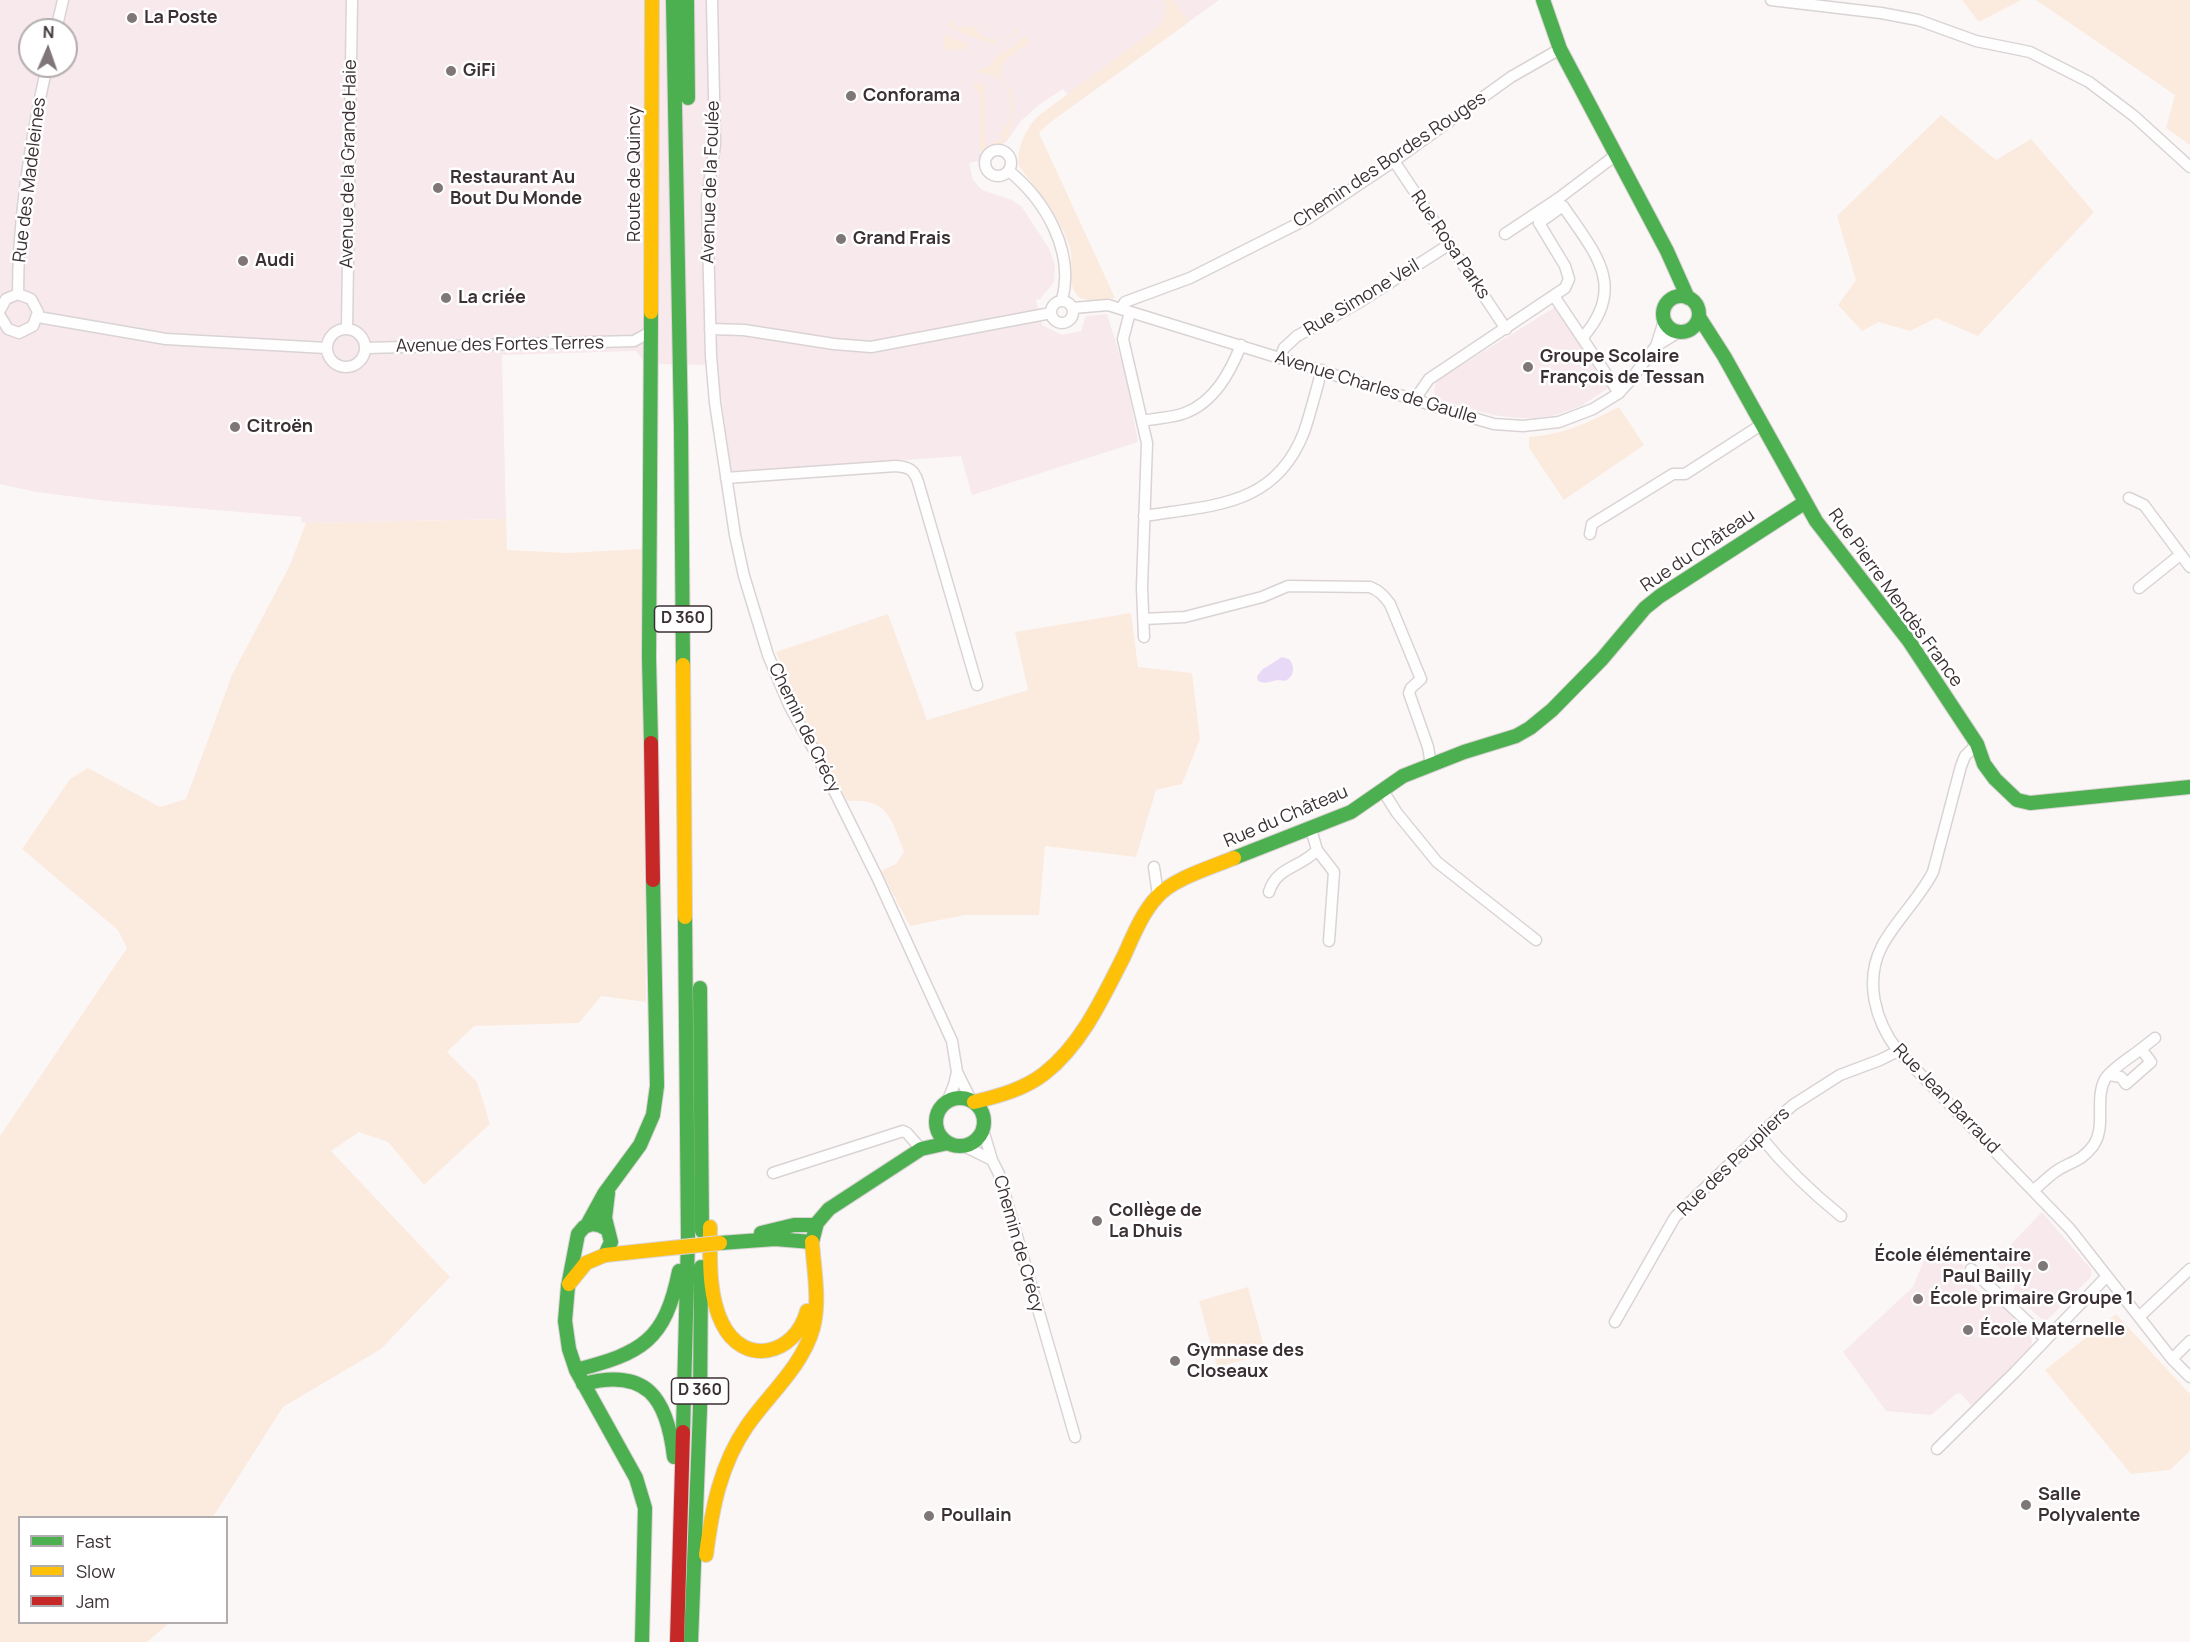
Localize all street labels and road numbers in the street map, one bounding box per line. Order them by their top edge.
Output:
street label: Avenue de la Grande Haie [336,59,362,269]
street label: Chemin des Bordes Rouges [1290,87,1490,233]
street label: Rue des Madeleines [9,96,51,264]
street label: Avenue de la Foulée [697,100,725,264]
street label: Route de Quincy [624,106,646,242]
street label: Rue Rosa Parks [1406,187,1494,303]
street label: Rue Simone Veil [1300,255,1424,341]
street label: Avenue des Fortes Terres [396,332,604,358]
street label: Avenue Charles de Gaulle [1272,347,1480,429]
street label: Rue du Château [1637,505,1759,597]
street label: Rue Pierre Mendès France [1823,505,1967,691]
road number: D 360 [654,606,712,632]
street label: Chemin de Crécy [763,660,845,796]
street label: Rue du Château [1221,781,1351,853]
street label: Rue Jean Barraud [1888,1040,2004,1158]
street label: Rue des Peupliers [1673,1103,1795,1221]
street label: Chemin de Crécy [988,1173,1048,1315]
road number: D 360 [672,1378,728,1404]

